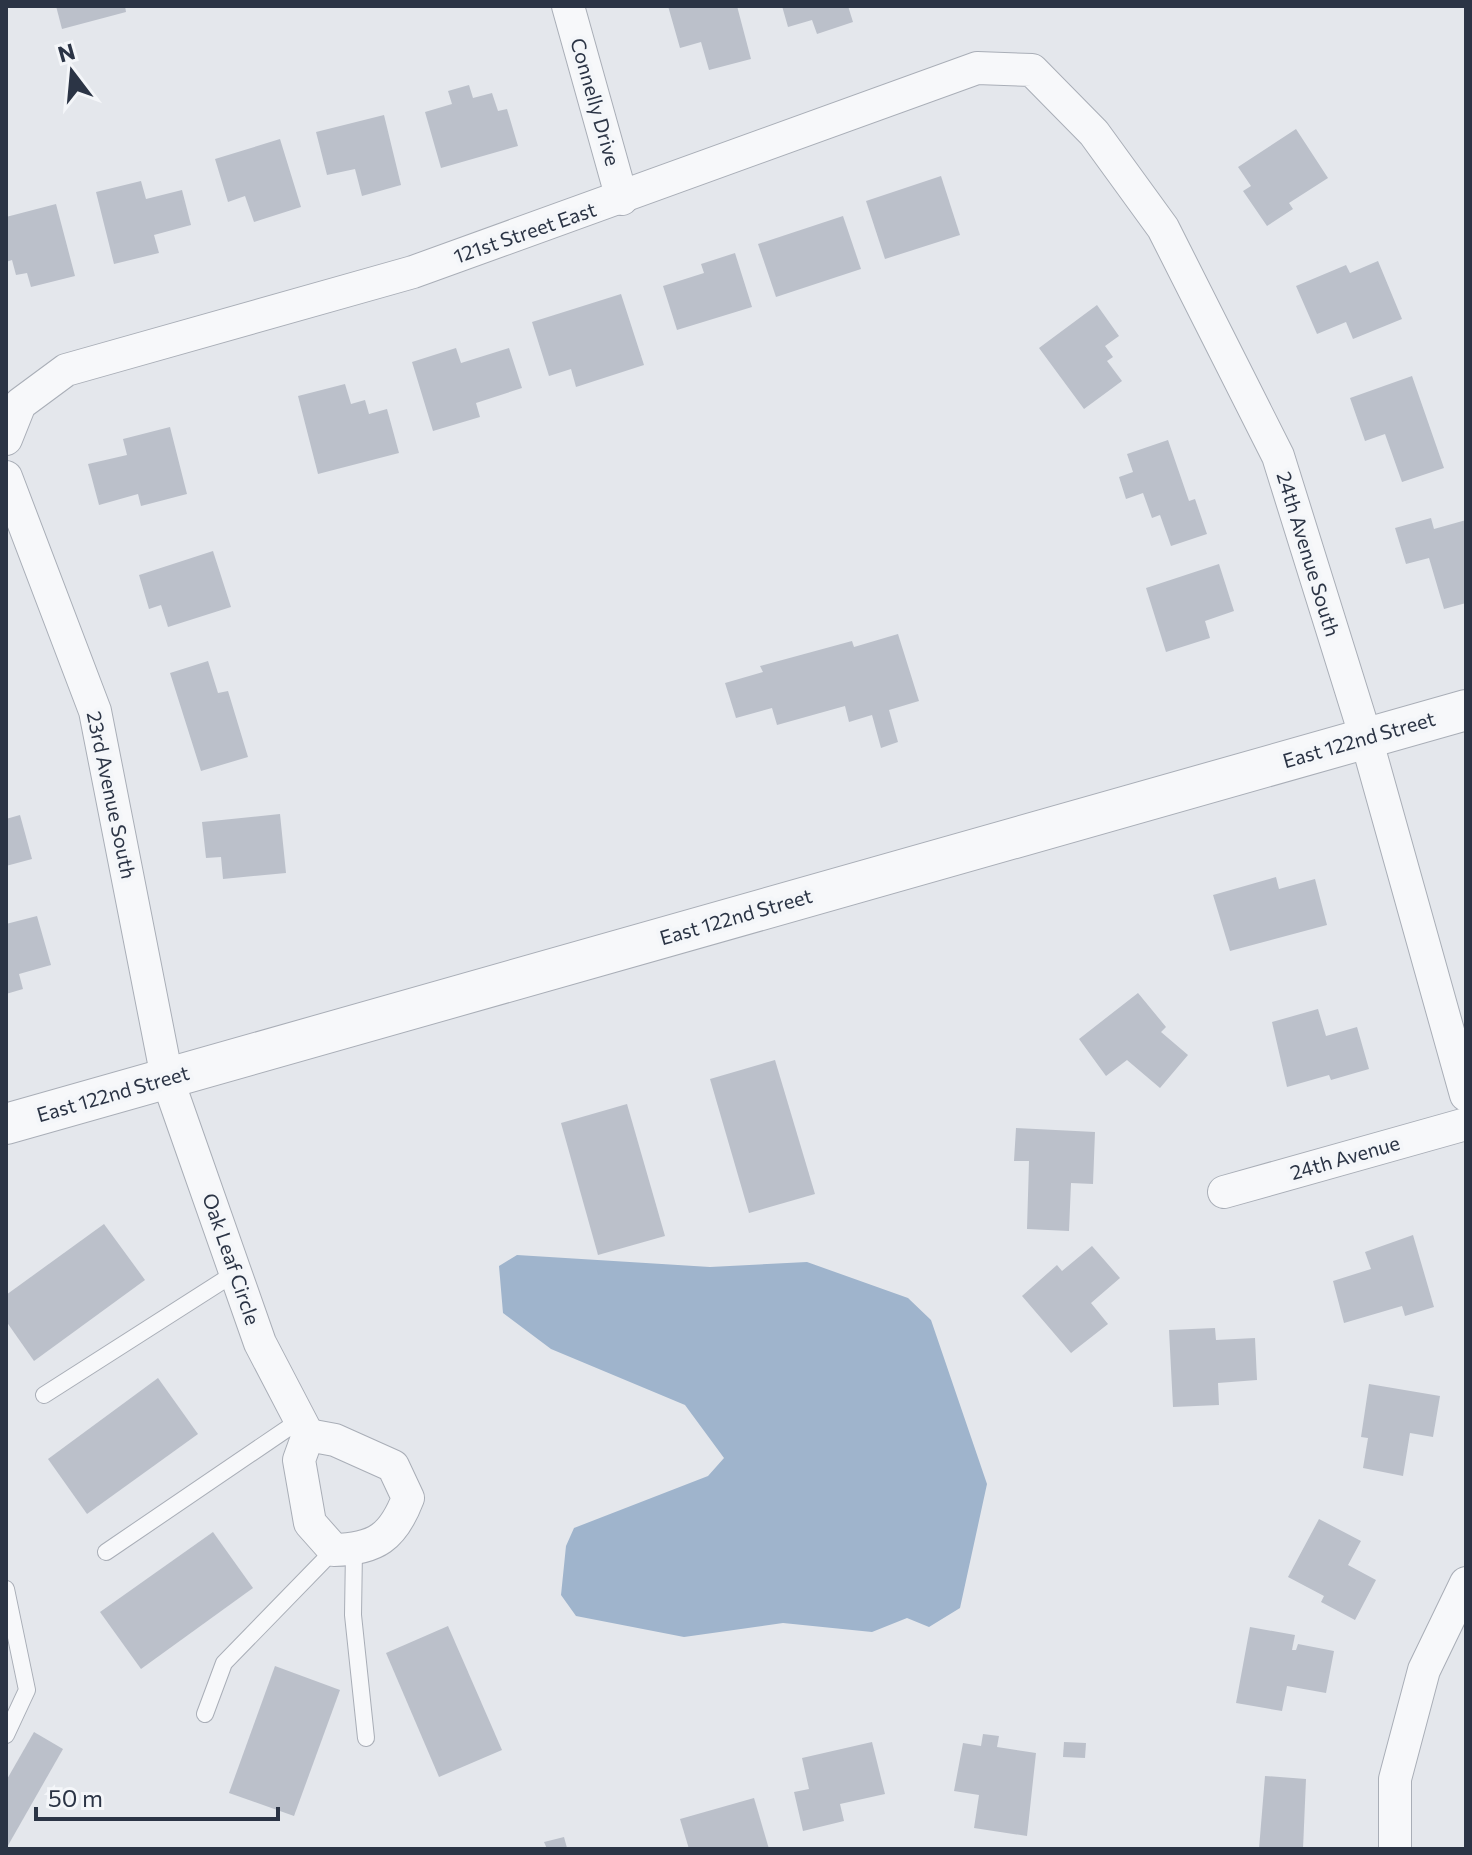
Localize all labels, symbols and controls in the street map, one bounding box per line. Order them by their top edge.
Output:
north arrow [32,32,112,112]
street label: Connelly Drive [566,35,626,168]
text: N [55,37,78,68]
street label: 121st Street East [450,196,599,268]
street label: 24th Avenue South [1272,468,1345,639]
street label: East 122nd Street [1280,706,1438,772]
street label: 23rd Avenue South [83,709,141,881]
street label: East 122nd Street [657,883,815,949]
street label: East 122nd Street [34,1060,192,1126]
street label: 24th Avenue [1287,1130,1402,1184]
street label: Oak Leaf Circle [198,1190,266,1328]
scale bar [36,1771,278,1821]
text: 50 m [48,1783,103,1812]

